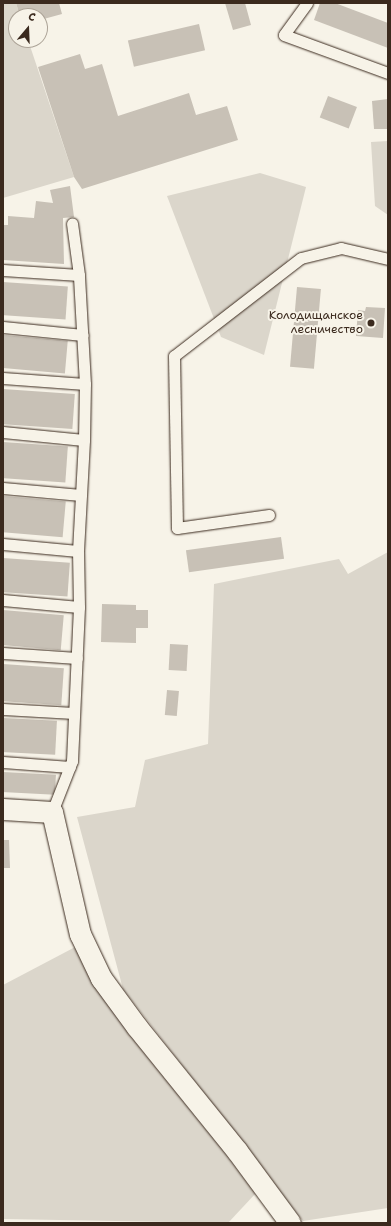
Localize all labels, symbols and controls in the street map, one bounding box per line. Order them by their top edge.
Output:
north arrow [8,8,48,48]
text: С [26,9,37,25]
place label: Колодищанское лесничество [269,309,363,337]
marker: Колодищанское лесничество [366,318,376,328]

